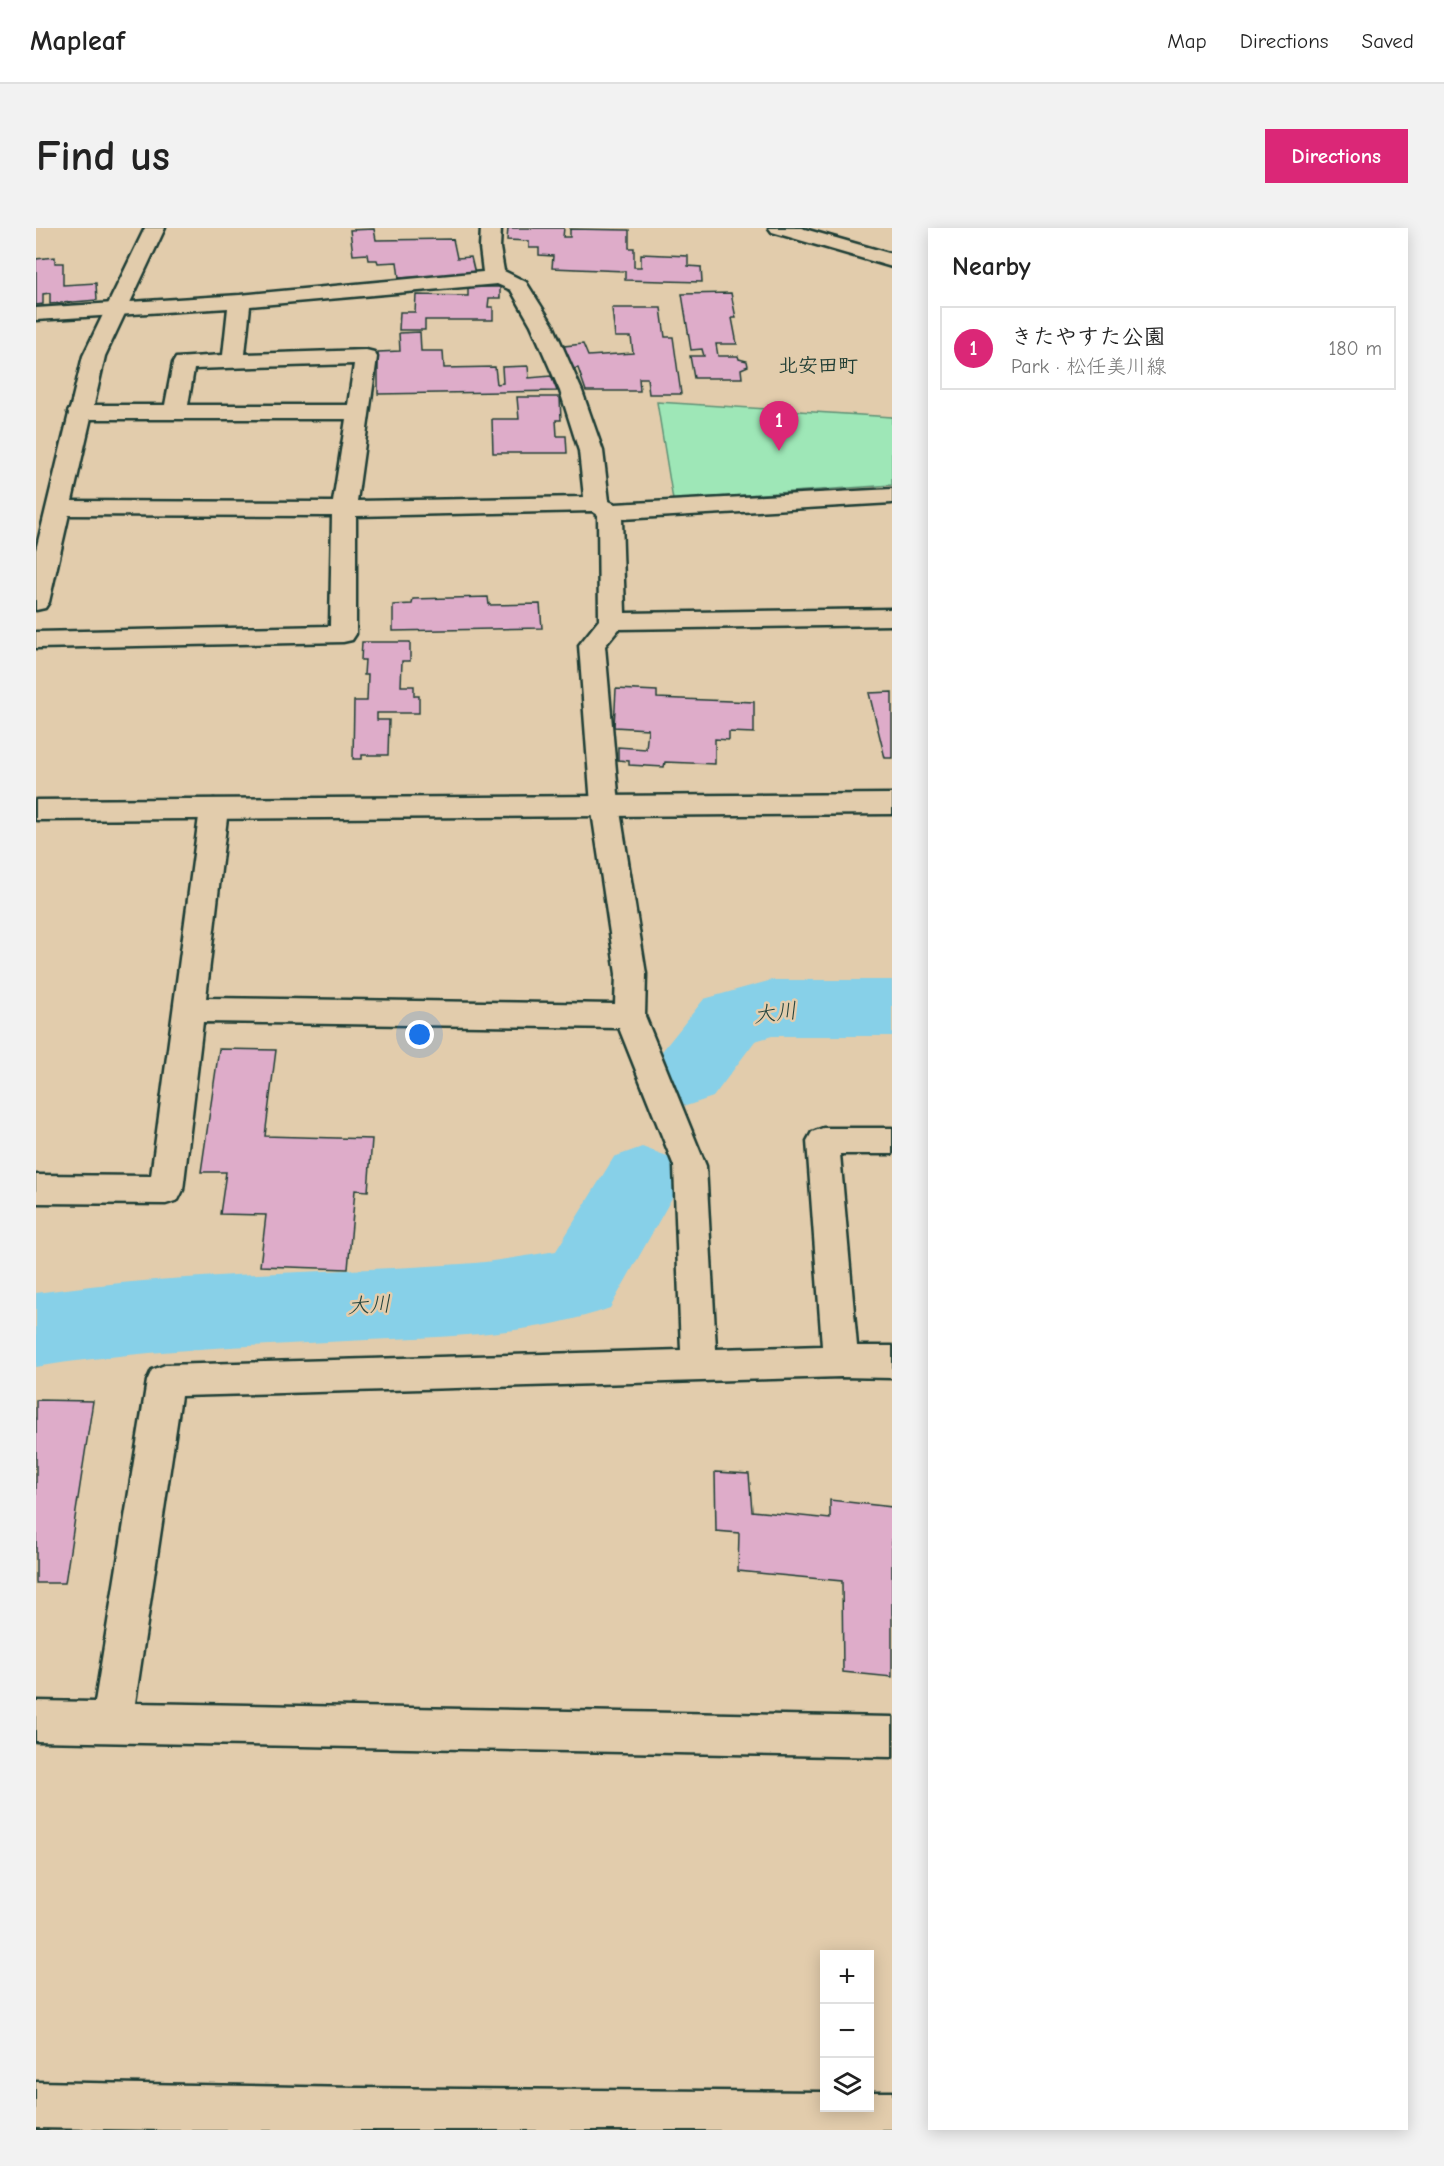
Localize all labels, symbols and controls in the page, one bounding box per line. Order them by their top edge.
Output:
text: Mapleaf [30,25,125,57]
text: Map [1167,29,1207,53]
text: Directions [1240,29,1329,53]
text: Saved [1362,29,1414,53]
button: Directions [1265,129,1408,183]
text: Find us [36,132,170,181]
text: Nearby [952,252,1031,282]
text: きたやすた公園 [1011,324,1165,350]
text: 1 [970,337,977,360]
text: 180 m [1328,337,1382,360]
district label: 北安田町 [778,354,858,377]
text: Park · 松任美川線 [1011,355,1166,378]
pin: 1 [760,402,798,451]
water label: 大川 [752,997,799,1029]
your location [405,1020,434,1049]
water label: 大川 [346,1291,392,1319]
map controls [820,1950,874,2112]
button: + [820,1950,874,2004]
button: − [820,2004,874,2058]
button: layers [820,2058,874,2112]

